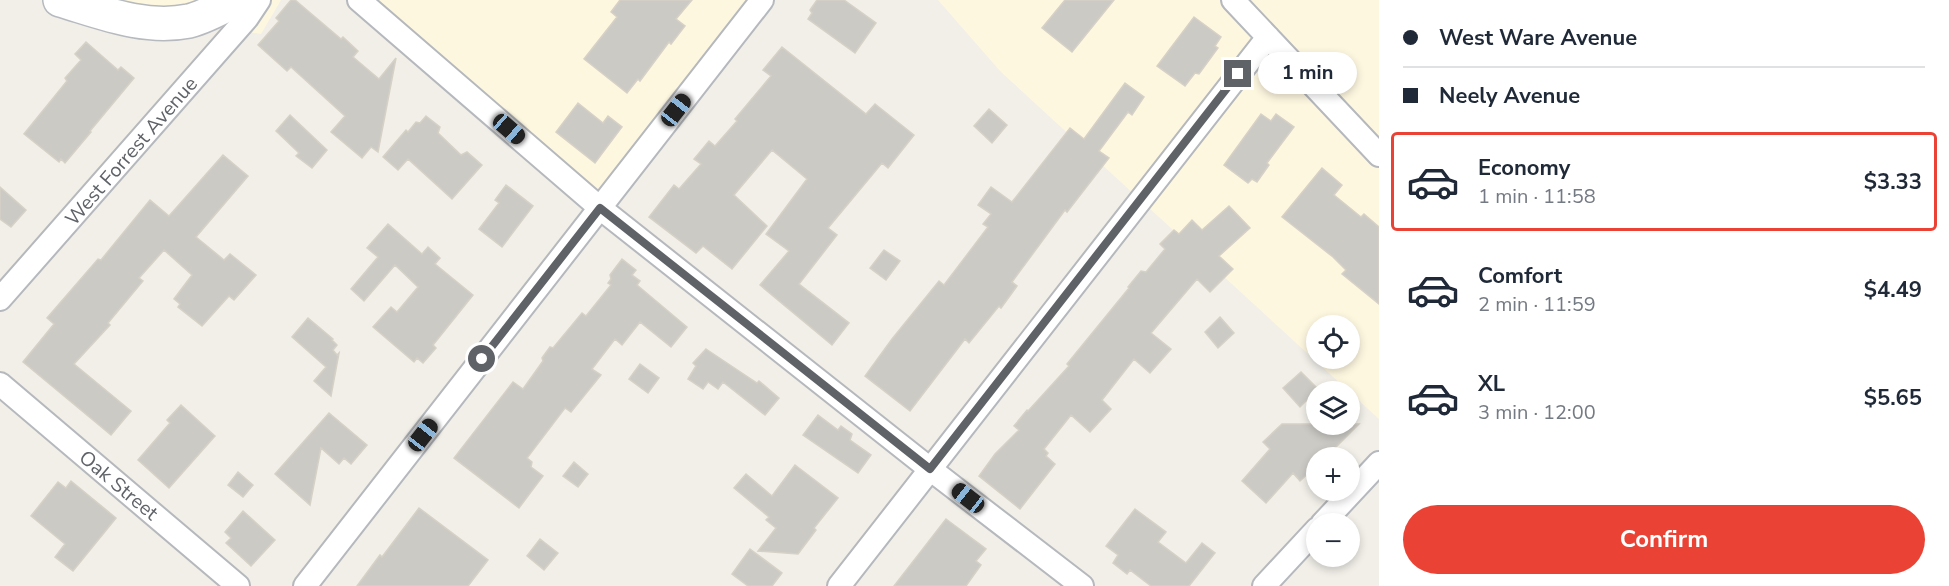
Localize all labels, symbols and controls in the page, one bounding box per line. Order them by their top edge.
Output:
text: West Ware Avenue [1439,23,1637,53]
callout: 1 min [1259,53,1358,95]
text: 1 min [1282,59,1333,86]
route end [1224,60,1251,87]
street label: West Forrest Avenue [59,71,204,232]
text: Neely Avenue [1439,81,1580,111]
car [658,90,694,130]
car [490,110,528,148]
text: Economy [1478,153,1570,183]
icon: car [1406,155,1460,209]
text: $3.33 [1864,167,1922,197]
text: 1 min · 11:58 [1478,183,1596,210]
text: Comfort [1478,261,1562,291]
icon: car [1406,263,1460,317]
text: $4.49 [1864,275,1922,305]
text: 2 min · 11:59 [1478,291,1596,318]
map controls [1306,315,1360,567]
button: locate [1306,315,1360,369]
route start [468,345,495,372]
text: XL [1478,369,1505,399]
icon: car [1406,371,1460,425]
button: layers [1306,381,1360,435]
text: $5.65 [1864,383,1922,413]
text: 3 min · 12:00 [1478,399,1596,426]
car [405,415,441,455]
street label: Oak Street [73,444,165,527]
button: + [1306,447,1360,501]
car [948,480,988,516]
button: Confirm [1403,505,1925,574]
button: − [1306,513,1360,567]

